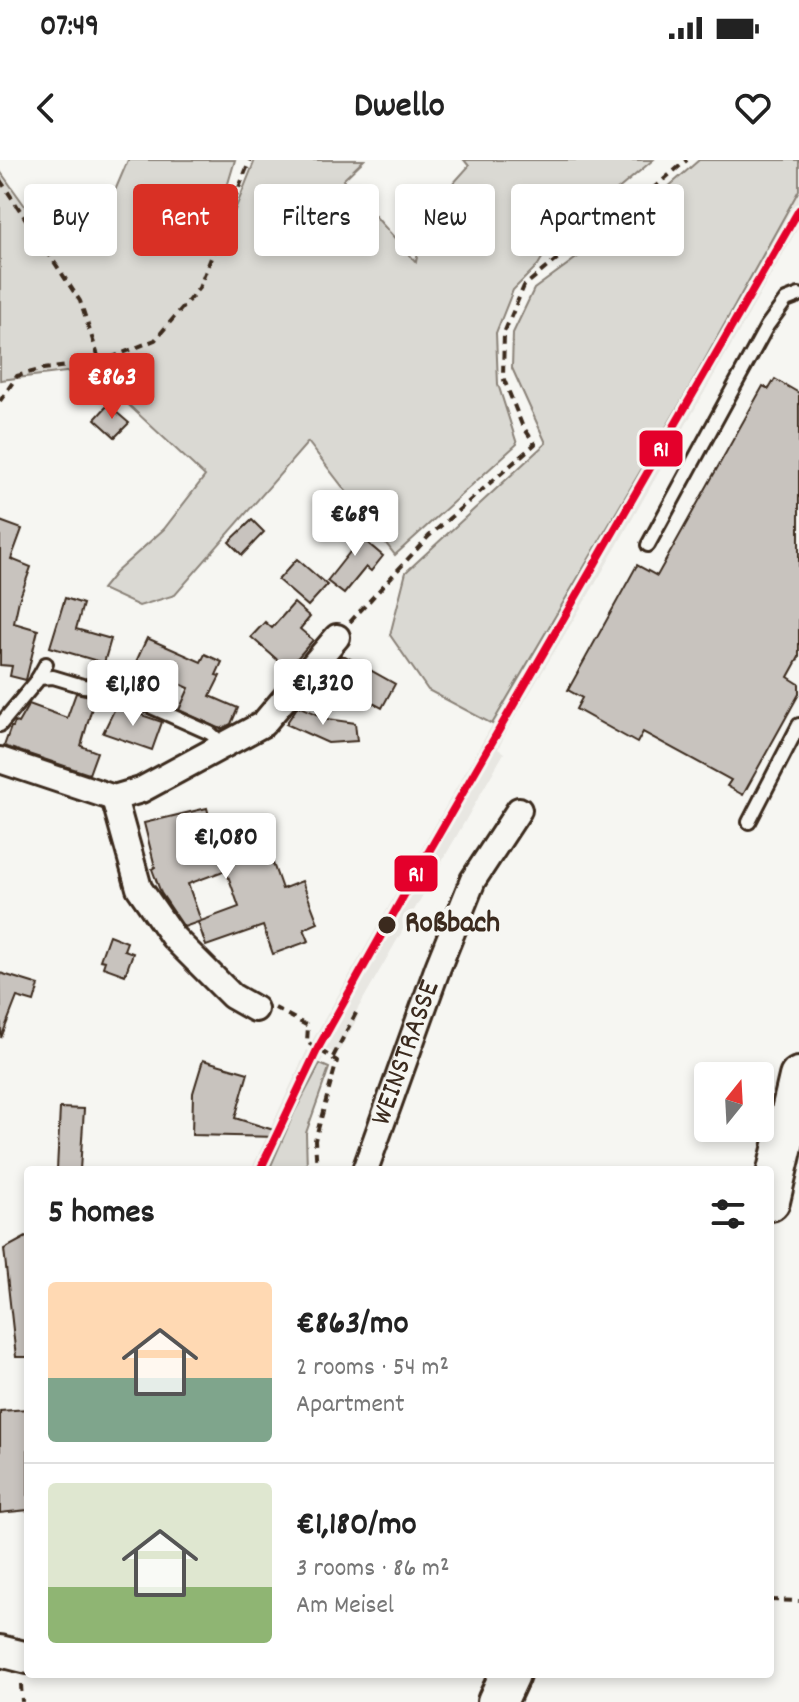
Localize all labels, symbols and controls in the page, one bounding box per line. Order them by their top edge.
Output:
text: 07:49 [40,7,99,50]
text: Dwello [354,82,445,134]
icon: back [24,86,68,130]
icon: heart [731,86,775,130]
chip: Buy [24,184,117,256]
chip: Rent [133,184,238,256]
chip: Filters [254,184,379,256]
chip: New [395,184,495,256]
chip: Apartment [511,184,684,256]
pin: €863 [65,353,159,421]
text: €863 [87,360,137,397]
line badge: R1 [638,429,684,468]
text: R1 [653,436,669,467]
pin: €689 [308,490,402,558]
text: €689 [330,497,380,534]
pin: €1,320 [258,659,388,727]
pin: €1,180 [68,660,198,728]
text: €1,320 [292,666,354,703]
text: €1,180 [105,667,161,704]
pin: €1,080 [161,813,291,881]
text: €1,080 [194,820,258,857]
line badge: R1 [393,854,439,893]
text: R1 [408,861,424,892]
place label: Roßbach [405,904,500,947]
marker: Roßbach [376,914,398,936]
street label: WEINSTRASSE [361,974,453,1132]
north arrow [694,1062,774,1142]
map controls [694,1062,774,1142]
text: 5 homes [48,1190,155,1239]
icon: filters [706,1192,750,1236]
text: €863/mo [296,1301,409,1350]
icon: home [112,1314,208,1410]
text: 2 rooms · 54 m² [296,1350,449,1387]
text: Apartment [296,1387,405,1424]
text: €1,180/mo [296,1502,417,1551]
icon: home [112,1515,208,1611]
text: 3 rooms · 86 m² [296,1551,449,1588]
text: Am Meisel [296,1588,394,1625]

